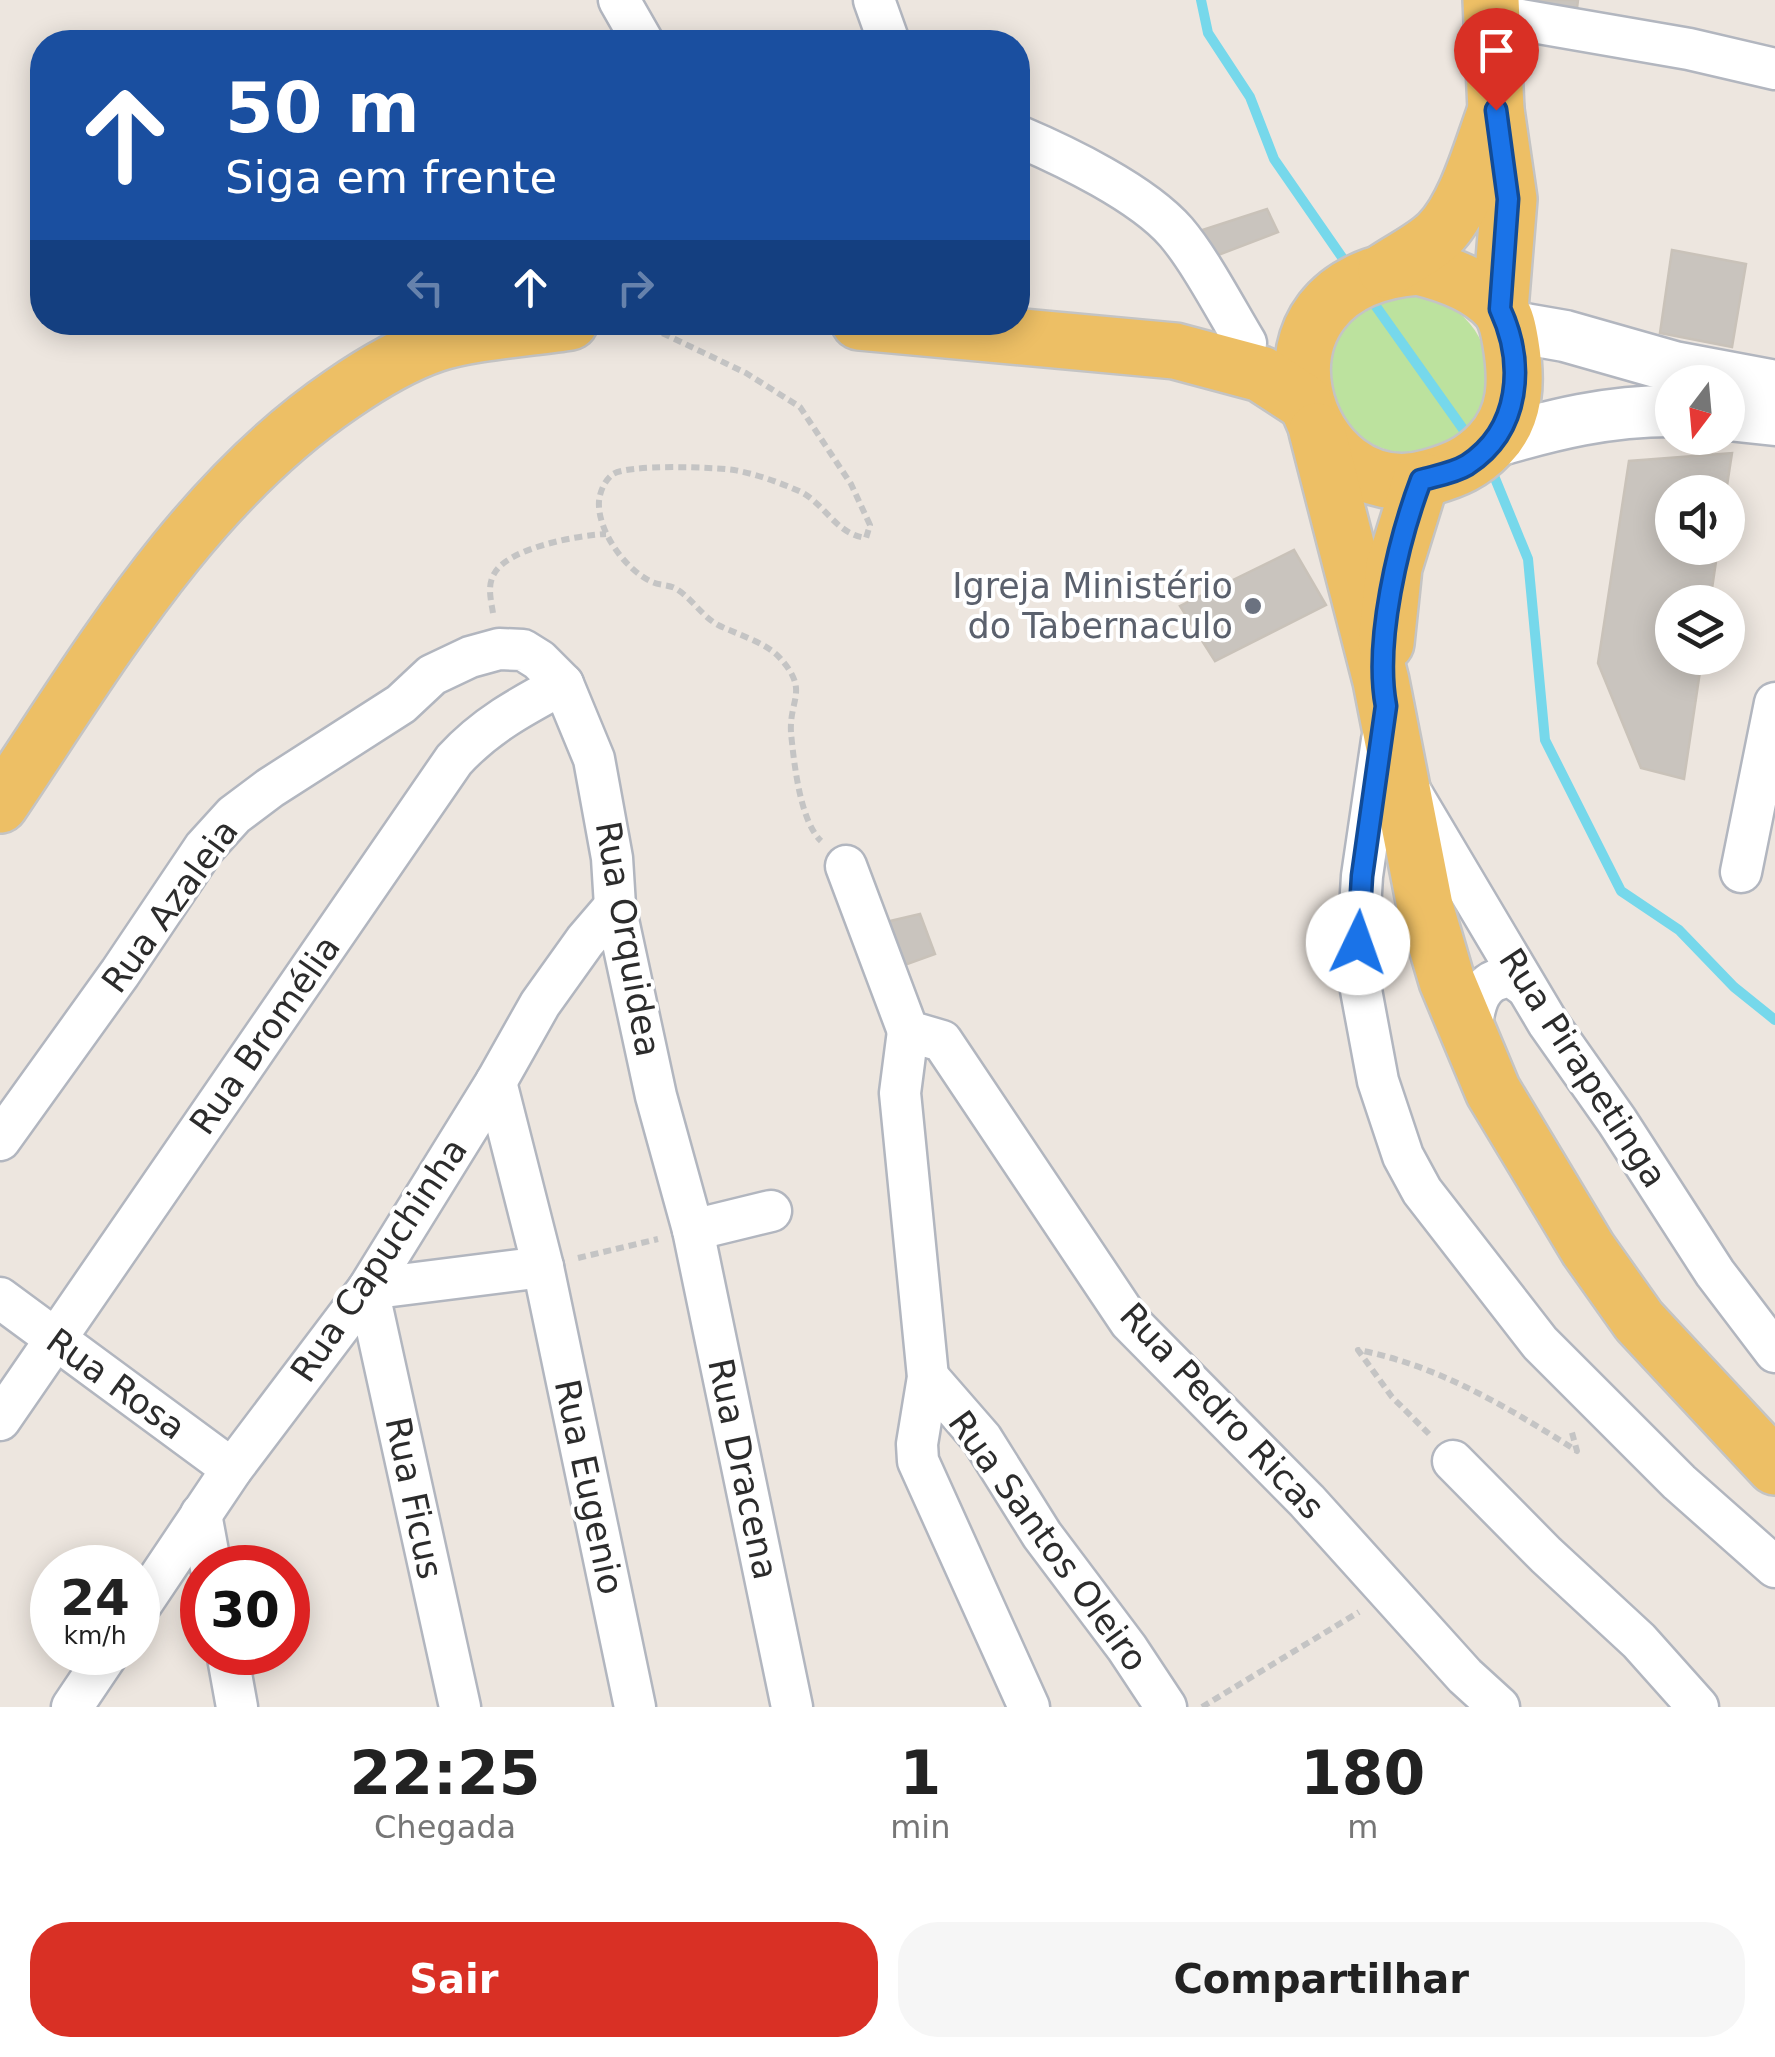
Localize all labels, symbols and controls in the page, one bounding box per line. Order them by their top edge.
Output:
pin [1454,8,1539,111]
icon: arrive [1469,23,1524,78]
text: 50 m [225,67,420,149]
icon: ahead [60,70,190,200]
text: Siga em frente [225,151,557,204]
icon: left [398,260,453,315]
icon: ahead [503,260,558,315]
icon: right [608,260,663,315]
north arrow [1655,365,1745,455]
map controls [1655,365,1745,675]
button: sound [1655,475,1745,565]
place label: Igreja Ministério do Tabernaculo [952,566,1233,646]
button: layers [1655,585,1745,675]
marker: Igreja Ministério do Tabernaculo [1242,595,1264,617]
street label: Rua Azaleia [94,812,246,1000]
street label: Rua Orquidea [588,818,668,1060]
position arrow [1306,891,1410,995]
street label: Rua Bromélia [182,928,348,1142]
street label: Rua Pirapetinga [1491,941,1675,1195]
street label: Rua Capuchinha [283,1131,475,1389]
street label: Rua Pedro Ricas [1112,1295,1332,1527]
street label: Rua Rosa [39,1320,193,1448]
street label: Rua Dracena [700,1355,786,1583]
street label: Rua Eugenio [547,1376,631,1598]
street label: Rua Santos Oleiro [940,1403,1156,1679]
street label: Rua Ficus [377,1413,451,1583]
speed limit sign: 30 [180,1545,310,1675]
text: 24 [60,1569,130,1627]
text: km/h [63,1621,127,1650]
text: 22:25 [350,1738,541,1808]
text: 1 [899,1738,941,1808]
text: 180 [1300,1738,1425,1808]
text: Chegada [374,1808,516,1846]
text: min [890,1808,951,1846]
text: m [1347,1808,1378,1846]
button: Sair [30,1922,878,2037]
button: Compartilhar [898,1922,1745,2037]

